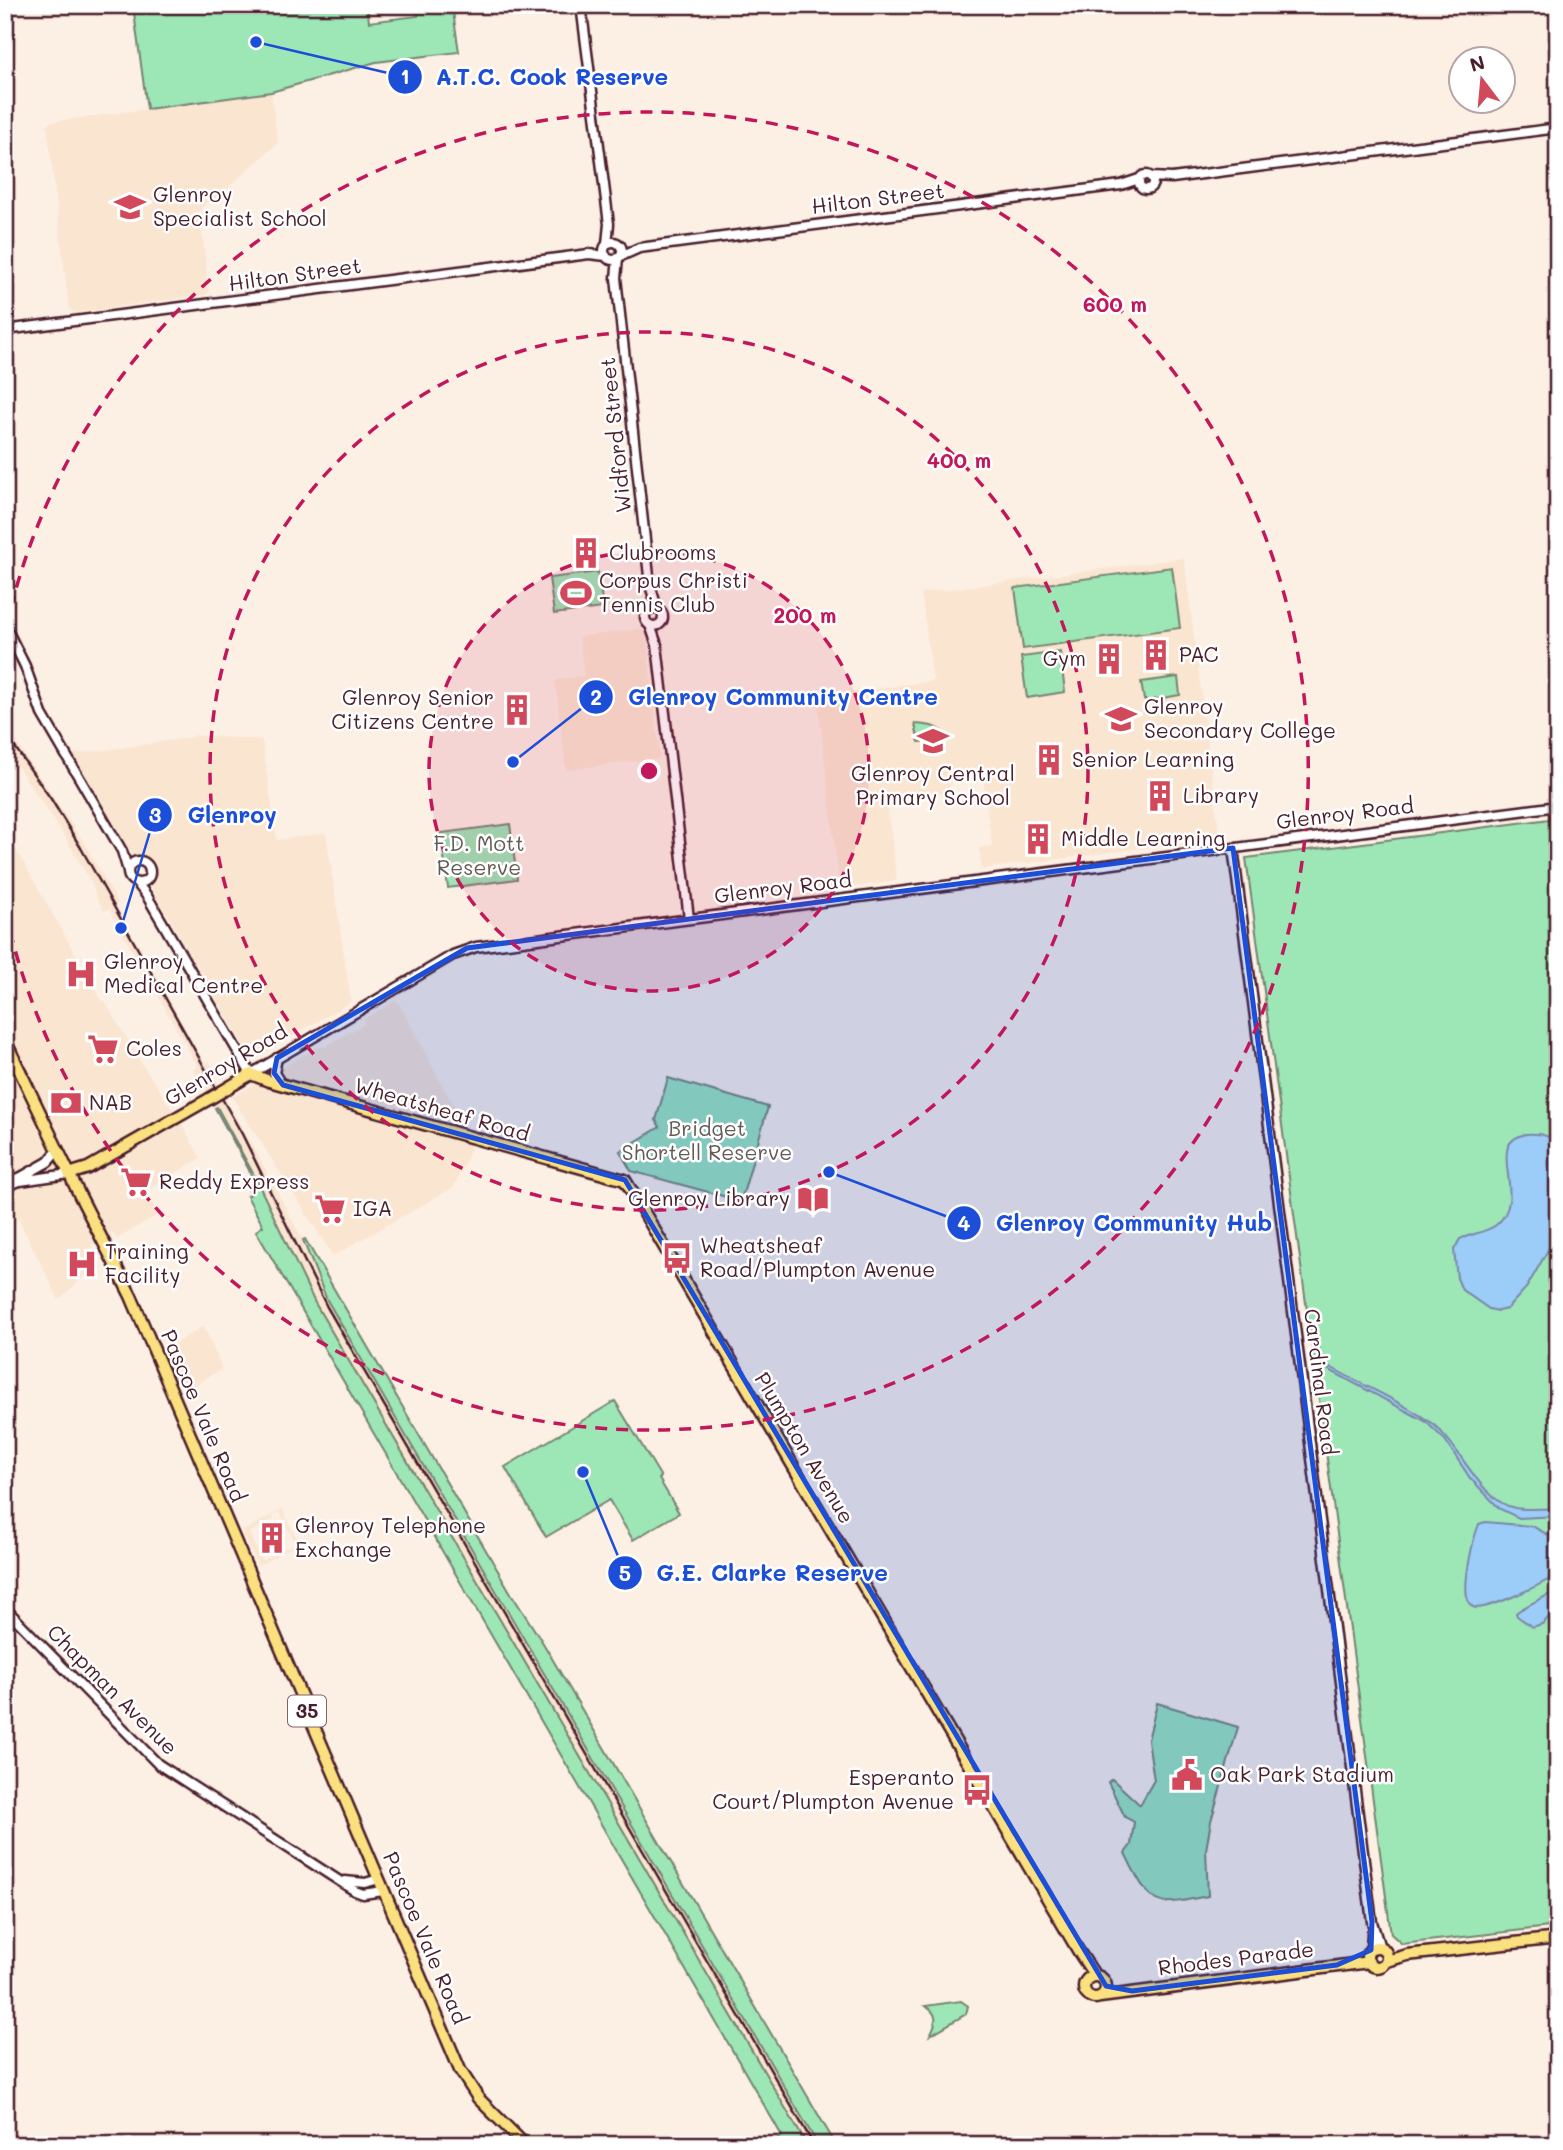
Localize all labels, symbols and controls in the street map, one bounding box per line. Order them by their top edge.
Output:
north arrow [1448,46,1518,116]
text: N [1467,49,1488,77]
callout: A.T.C. Cook Reserve [387,55,683,99]
text: A.T.C. Cook Reserve [436,61,668,91]
text: 1 [400,62,410,89]
street label: Hilton Street [810,176,946,219]
place label: Glenroy Specialist School [153,180,327,231]
school or university icon: Glenroy Specialist School [113,190,147,224]
street label: Hilton Street [227,251,363,296]
text: 600 m [1083,290,1147,317]
street label: Widford Street [593,356,636,514]
text: 400 m [927,446,991,473]
building icon: Clubrooms [569,536,603,570]
place label: Clubrooms [609,538,717,565]
place label: Corpus Christi Tennis Club [599,566,748,617]
sports icon: Corpus Christi Tennis Club [559,576,593,610]
text: 200 m [774,601,836,628]
building icon: PAC [1139,638,1173,672]
place label: PAC [1179,640,1218,667]
building icon: Gym [1092,642,1126,676]
place label: Gym [1043,644,1086,671]
callout: Glenroy Community Centre [579,675,952,719]
text: Glenroy Community Centre [628,681,938,711]
place label: Glenroy Senior Citizens Centre [331,683,494,734]
text: 2 [590,683,602,710]
place label: Glenroy Secondary College [1144,692,1336,743]
building icon: Glenroy Senior Citizens Centre [500,693,534,727]
school or university icon: Glenroy Secondary College [1104,702,1138,736]
school or university icon: Glenroy Central Primary School [916,724,950,758]
building icon: Senior Learning [1032,743,1066,777]
place label: Senior Learning [1072,745,1234,772]
centre of rings [637,759,661,783]
place label: Glenroy Central Primary School [851,759,1015,810]
building icon: Library [1143,779,1177,813]
place label: Library [1183,781,1259,808]
street label: Glenroy Road [1274,791,1415,834]
callout: Glenroy [138,793,290,837]
text: Glenroy [187,799,277,829]
text: 3 [149,801,161,828]
building icon: Middle Learning [1021,822,1055,856]
place label: Middle Learning [1061,824,1225,851]
park label: F.D. Mott Reserve [434,829,524,880]
street label: Glenroy Road [712,865,853,908]
place label: Glenroy Medical Centre [104,947,263,998]
hospital icon: Glenroy Medical Centre [64,957,98,991]
street label: Glenroy Road [159,1016,292,1111]
supermarket icon: Coles [86,1032,120,1066]
place label: Coles [126,1034,182,1061]
street label: Wheatsheaf Road [352,1071,533,1146]
bank icon: NAB [49,1086,83,1120]
place label: NAB [89,1088,132,1115]
park label: Bridget Shortell Reserve [622,1114,792,1165]
supermarket icon: Reddy Express [119,1165,153,1199]
place label: Reddy Express [159,1167,309,1194]
library icon: Glenroy Library [796,1182,830,1216]
place label: Glenroy Library [628,1184,790,1211]
supermarket icon: IGA [313,1192,347,1226]
place label: IGA [353,1194,392,1221]
callout: Glenroy Community Hub [947,1201,1286,1245]
text: Glenroy Community Hub [996,1207,1272,1237]
text: 4 [957,1209,971,1236]
place label: Wheatsheaf Road/Plumpton Avenue [700,1231,935,1282]
place label: Training Facility [105,1237,189,1288]
bus stop icon: Wheatsheaf Road/Plumpton Avenue [660,1241,694,1275]
hospital icon: Training Facility [65,1247,99,1281]
street label: Cardinal Road [1299,1307,1344,1457]
street label: Pascoe Vale Road [156,1325,253,1506]
street label: Plumpton Avenue [749,1367,861,1528]
place label: Glenroy Telephone Exchange [295,1511,486,1562]
building icon: Glenroy Telephone Exchange [255,1521,289,1555]
callout: G.E. Clarke Reserve [607,1551,902,1595]
text: G.E. Clarke Reserve [656,1557,888,1587]
text: 5 [619,1559,631,1586]
street label: Chapman Avenue [42,1618,184,1760]
road number: 35 [288,1695,326,1726]
public building icon: Oak Park Stadium [1170,1758,1204,1792]
place label: Oak Park Stadium [1210,1760,1394,1787]
place label: Esperanto Court/Plumpton Avenue [712,1763,954,1814]
bus stop icon: Esperanto Court/Plumpton Avenue [960,1773,994,1807]
street label: Pascoe Vale Road [378,1847,475,2028]
street label: Rhodes Parade [1156,1935,1315,1980]

